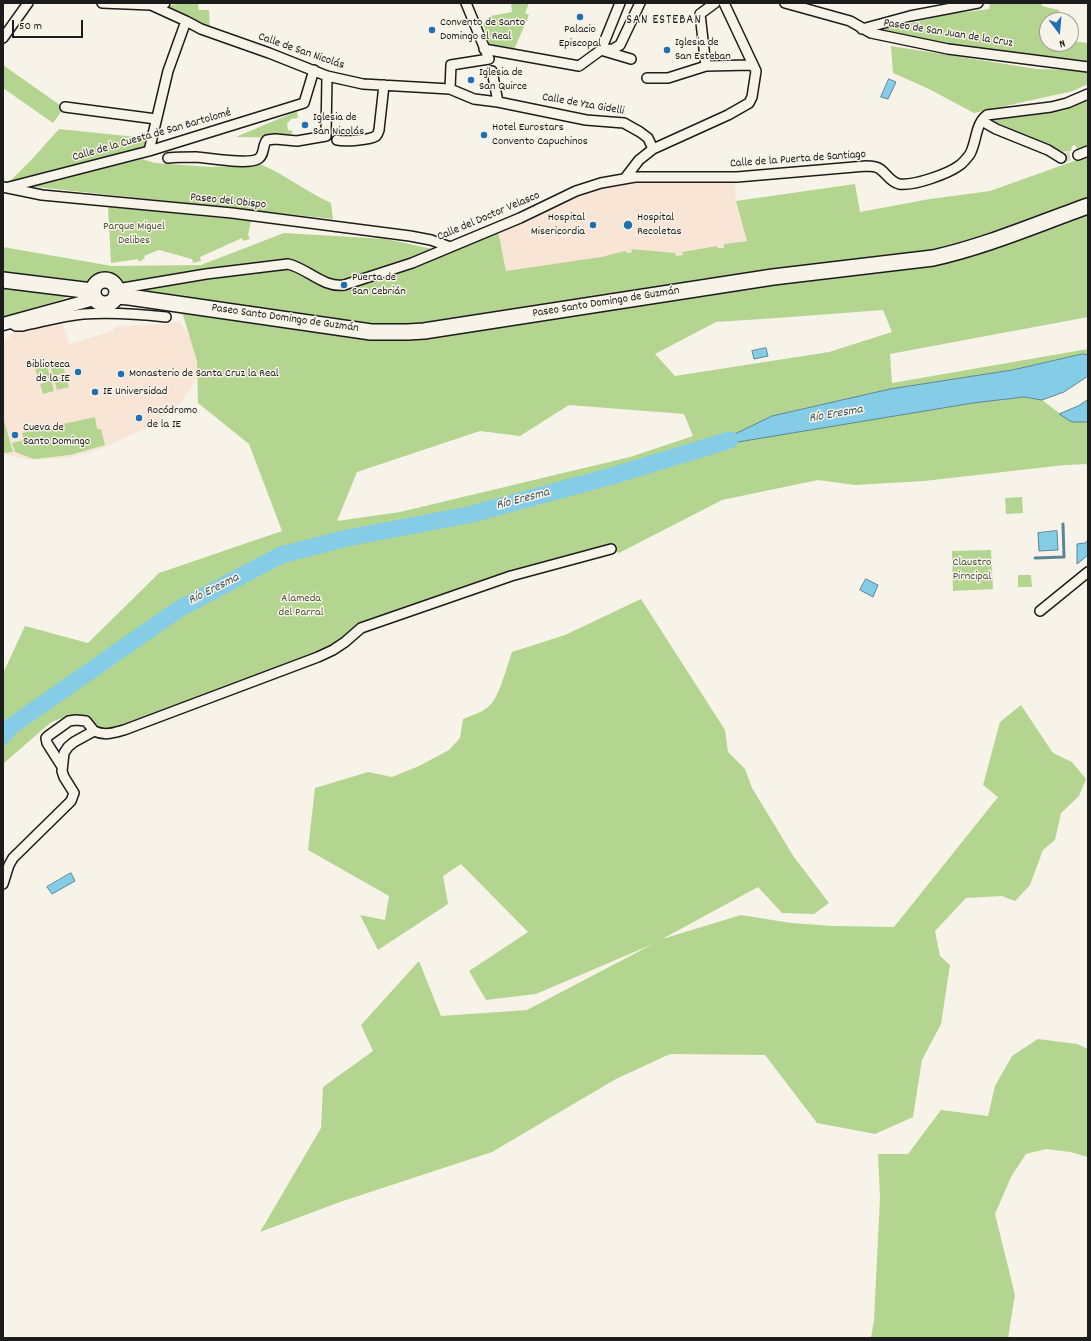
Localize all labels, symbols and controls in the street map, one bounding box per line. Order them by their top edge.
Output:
scale bar [14,12,85,38]
marker: Palacio Episcopal [575,12,585,22]
north arrow [1039,12,1079,52]
district label: SAN ESTEBAN [626,13,702,29]
place label: Convento de Santo Domingo el Real [440,16,525,44]
street label: Paseo de San Juan de la Cruz [882,17,1014,51]
text: 50 m [19,18,42,35]
place label: Palacio Episcopal [559,23,601,51]
marker: Convento de Santo Domingo el Real [427,25,437,35]
street label: Calle de San Nicolás [256,30,346,74]
text: N [1057,34,1067,51]
place label: Iglesia de San Esteban [675,36,731,64]
marker: Iglesia de San Esteban [662,45,672,55]
place label: Iglesia de San Quirce [479,66,527,94]
marker: Iglesia de San Quirce [466,75,476,85]
street label: Calle de Yza Gidelli [541,91,625,119]
street label: Calle de la Cuesta de San Bartolomé [71,106,233,166]
place label: Iglesia de San Nicolás [313,111,364,139]
marker: Iglesia de San Nicolás [300,120,310,130]
place label: Hotel Eurostars Convento Capuchinos [492,121,588,149]
marker: Hotel Eurostars Convento Capuchinos [479,130,489,140]
street label: Calle de la Puerta de Santiago [730,148,866,172]
street label: Calle del Doctor Velasco [436,189,542,245]
street label: Paseo del Obispo [189,191,267,213]
place label: Hospital Misericordia [531,211,585,239]
place label: Hospital Recoletas [637,211,682,239]
marker: Hospital Recoletas [622,219,634,231]
park label: Parque Miguel Delibes [103,220,165,248]
marker: Hospital Misericordia [588,220,598,230]
place label: Puerta de San Cebrián [352,271,406,299]
marker: Puerta de San Cebrián [339,280,349,290]
street label: Paseo Santo Domingo de Guzmán [532,284,680,322]
street label: Paseo Santo Domingo de Guzmán [210,302,360,336]
place label: Biblioteca de la IE [26,358,70,386]
marker: Biblioteca de la IE [73,367,83,377]
place label: Monasterio de Santa Cruz la Real [129,367,279,381]
marker: Monasterio de Santa Cruz la Real [116,369,126,379]
place label: IE Universidad [103,385,167,399]
marker: IE Universidad [90,387,100,397]
water label: Río Eresma [808,403,864,427]
place label: Rocódromo de la IE [147,404,197,432]
marker: Rocódromo de la IE [134,413,144,423]
place label: Cueva de Santo Domingo [23,421,90,449]
marker: Cueva de Santo Domingo [10,430,20,440]
water label: Río Eresma [495,485,551,515]
park label: Claustro Pirncipal [953,556,991,584]
water label: Río Eresma [186,571,242,609]
park label: Alameda del Parral [279,592,323,620]

